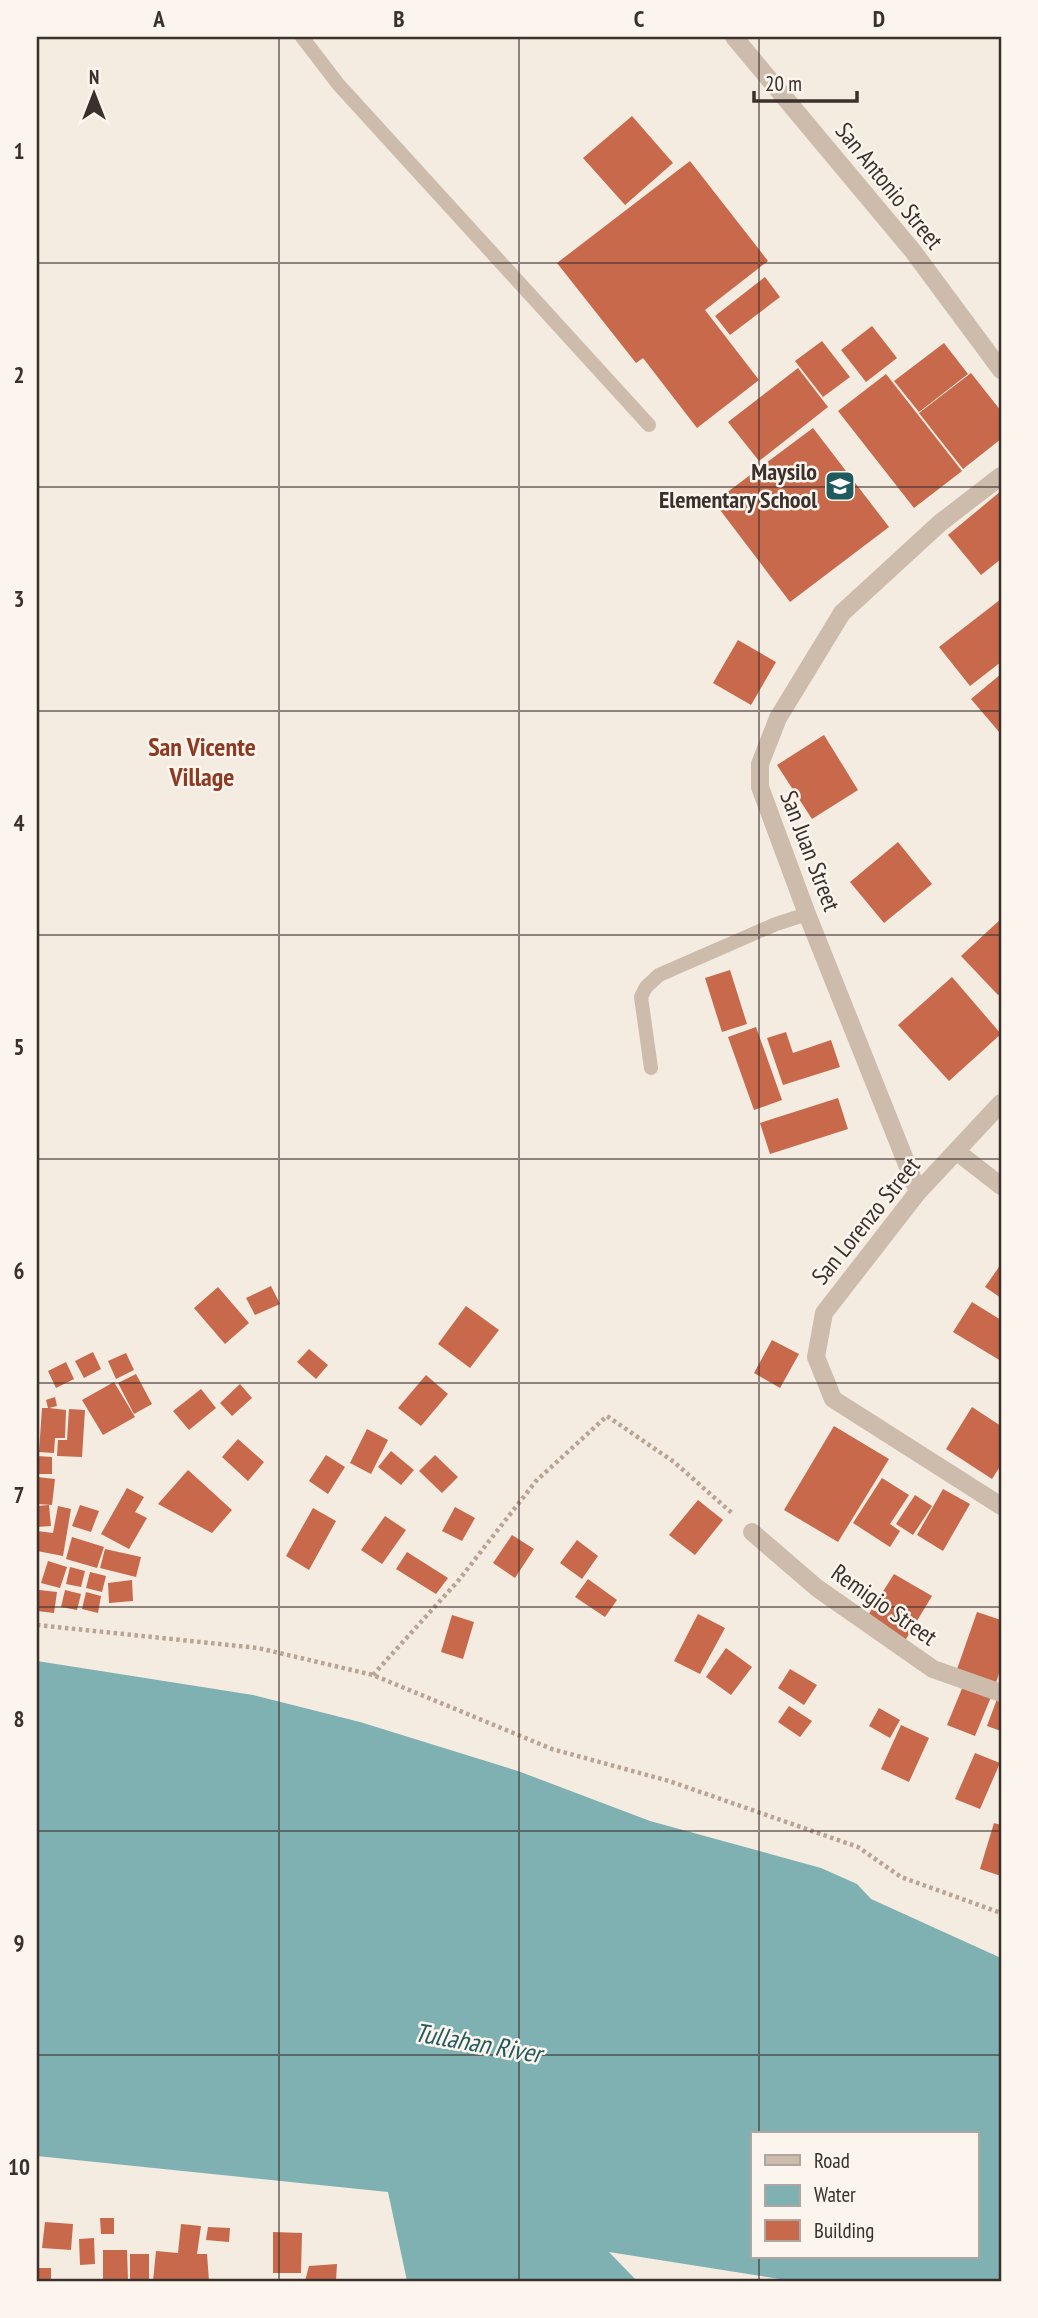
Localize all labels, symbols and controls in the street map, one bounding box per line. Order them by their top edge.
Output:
text: A [152,4,165,33]
text: B [393,4,405,33]
text: C [634,4,645,33]
text: D [873,4,885,33]
north arrow [60,60,130,130]
scale bar [754,60,858,104]
text: N [89,65,99,89]
text: 20 m [765,70,802,97]
street label: San Antonio Street [829,116,950,256]
text: 1 [14,136,25,165]
text: 2 [14,360,25,389]
place label: Maysilo Elementary School [659,456,817,515]
school or university icon: Maysilo Elementary School [823,469,857,503]
text: 3 [14,584,25,613]
district label: San Vicente Village [148,730,256,793]
street label: San Juan Street [773,786,848,916]
text: 4 [14,808,25,837]
text: 5 [14,1032,25,1061]
street label: San Lorenzo Street [805,1150,927,1291]
text: 6 [14,1256,25,1285]
text: 7 [14,1480,25,1509]
street label: Remigio Street [825,1557,943,1653]
text: 8 [14,1704,25,1733]
text: 9 [14,1928,25,1957]
water label: Tullahan River [412,2015,548,2071]
legend [751,2132,978,2258]
text: Road [814,2147,850,2174]
text: 10 [8,2152,30,2181]
text: Water [814,2181,856,2208]
text: Building [814,2217,874,2244]

